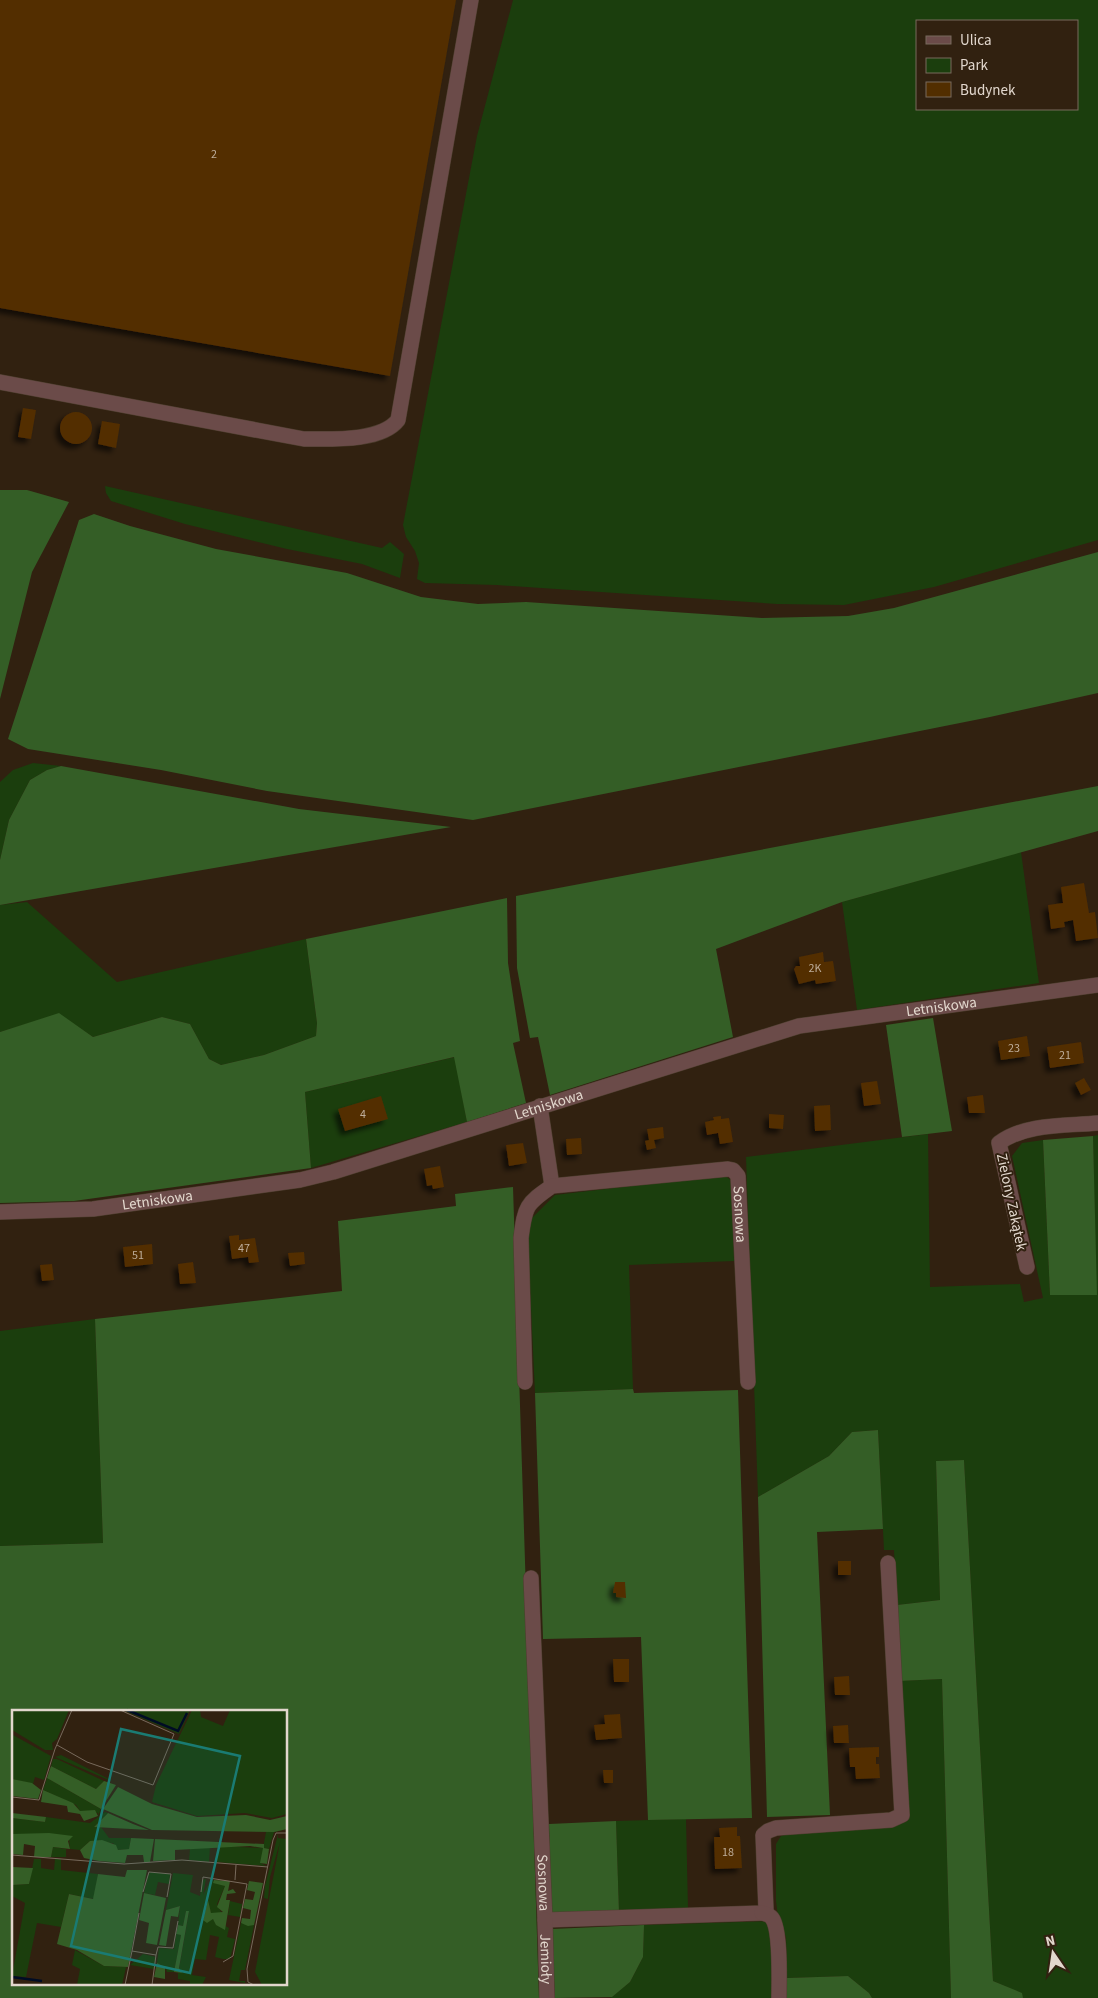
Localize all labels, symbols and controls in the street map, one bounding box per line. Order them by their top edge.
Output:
legend [916,20,1078,110]
text: Ulica [960,30,991,51]
text: Park [960,55,989,76]
text: Budynek [960,80,1016,101]
house number: 2 [211,146,217,163]
house number: 2K [809,960,822,977]
street label: Letniskowa [905,992,978,1022]
house number: 23 [1008,1040,1020,1057]
house number: 21 [1059,1047,1071,1064]
street label: Letniskowa [512,1084,586,1126]
house number: 4 [360,1106,366,1123]
street label: Zielony Zakątek [991,1151,1032,1253]
street label: Letniskowa [121,1185,194,1216]
street label: Sosnowa [727,1185,751,1243]
house number: 47 [238,1240,250,1257]
house number: 51 [132,1247,144,1264]
inset map [12,1710,288,1986]
house number: 18 [722,1844,734,1861]
street label: Sosnowa [531,1854,555,1912]
north arrow [1028,1928,1078,1978]
text: N [1044,1931,1057,1952]
street label: Jemioły [534,1934,557,1984]

